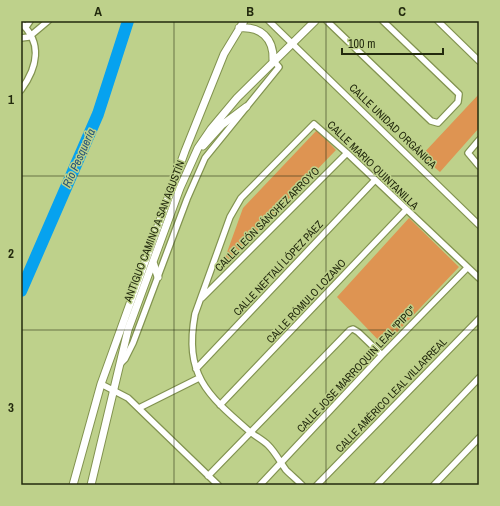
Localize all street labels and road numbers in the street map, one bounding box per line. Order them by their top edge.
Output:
street label: CALLE UNIDAD ORGÁNICA [346,81,440,172]
street label: CALLE MARIO QUINTANILLA [324,118,422,213]
street label: ANTIGUO CAMINO A SAN AGUSTÍN [120,158,187,305]
street label: CALLE LEÓN SÁNCHEZ ARROYO [212,164,322,274]
street label: CALLE NEFTALÍ LÓPEZ PÁEZ [230,217,326,318]
street label: CALLE RÓMULO LOZANO [263,256,349,346]
street label: CALLE JOSE MARROQUIN LEAL "PIPO" [294,303,418,435]
street label: CALLE AMÉRICO LEAL VILLARREAL [332,335,450,455]

